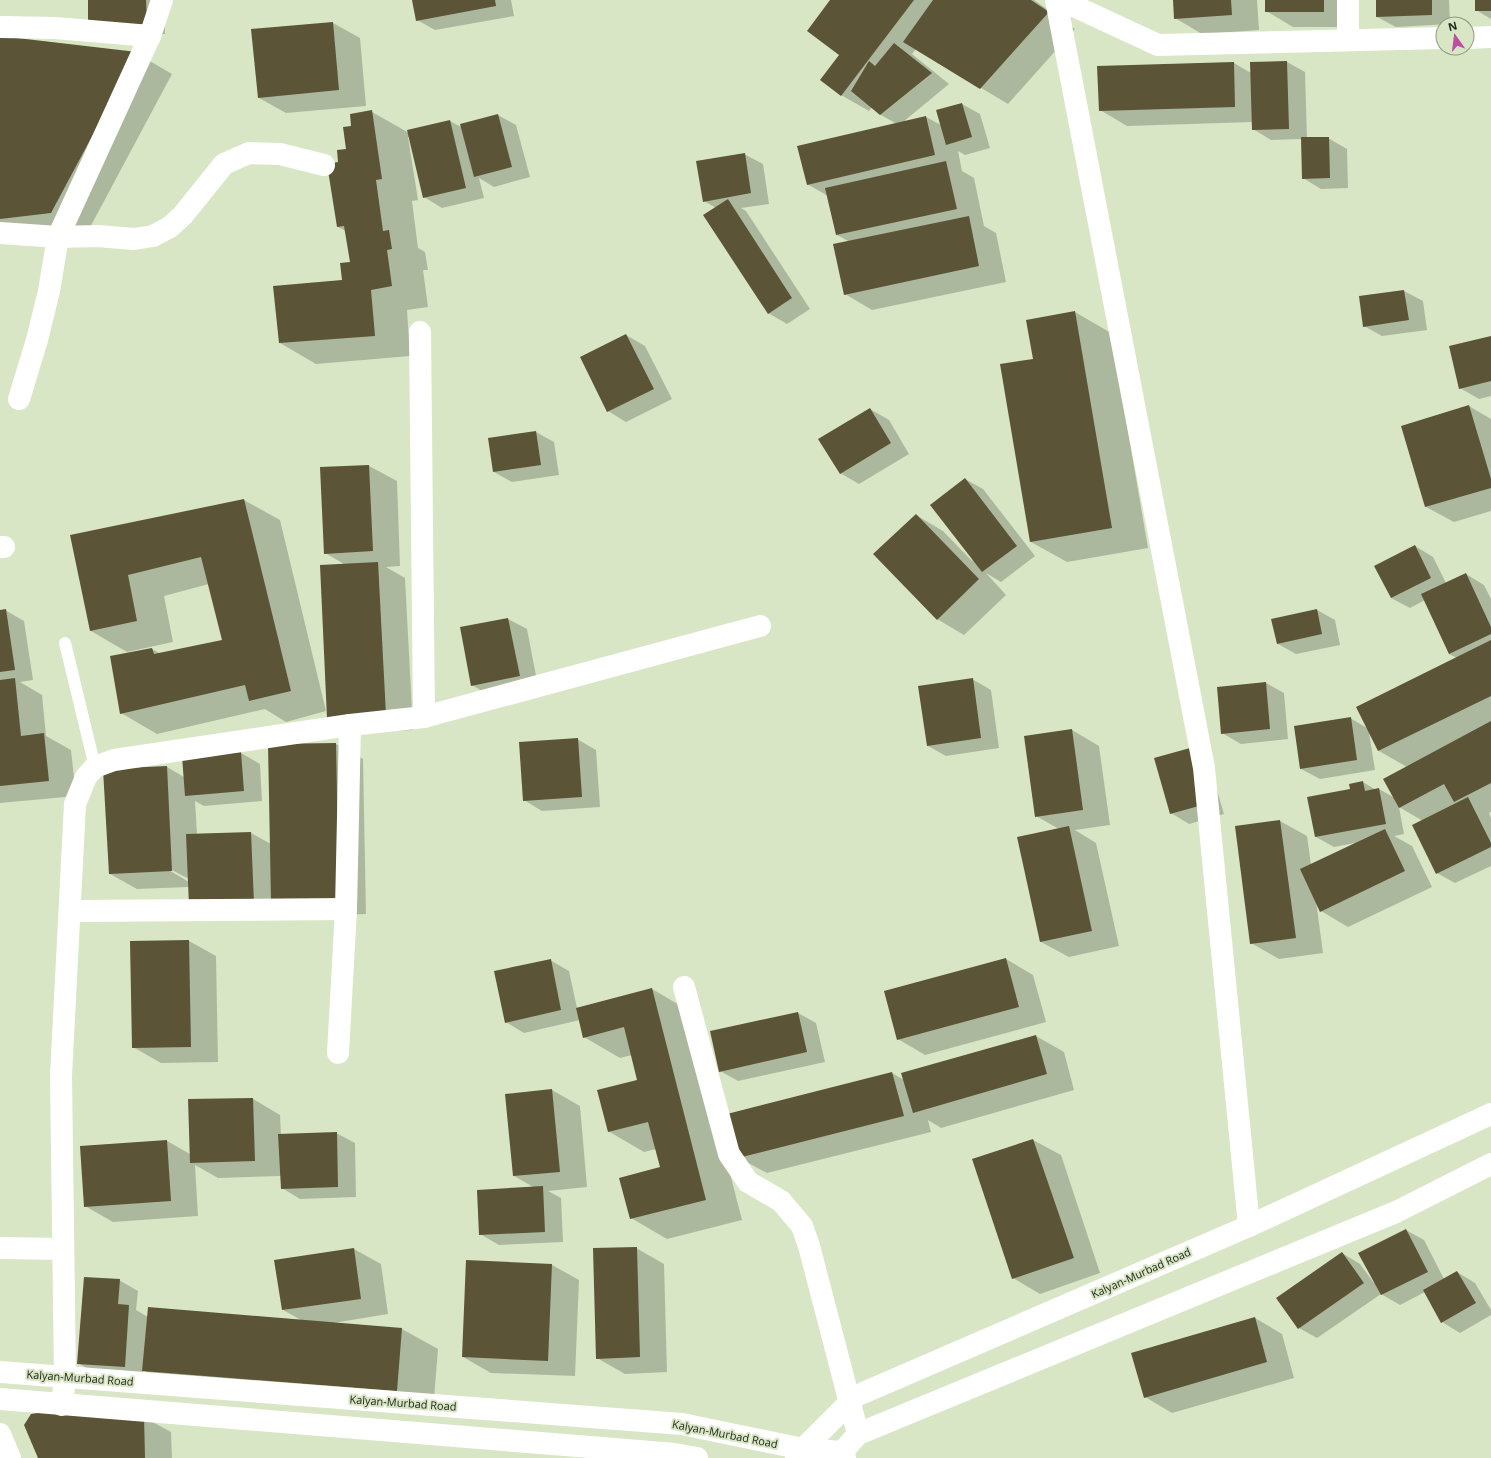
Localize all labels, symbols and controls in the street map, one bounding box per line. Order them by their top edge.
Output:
north arrow [1435,16,1475,56]
text: N [1446,17,1459,34]
street label: Kalyan-Murbad Road [1089,1244,1193,1301]
street label: Kalyan-Murbad Road [26,1366,134,1389]
street label: Kalyan-Murbad Road [349,1391,457,1414]
street label: Kalyan-Murbad Road [671,1416,779,1451]

